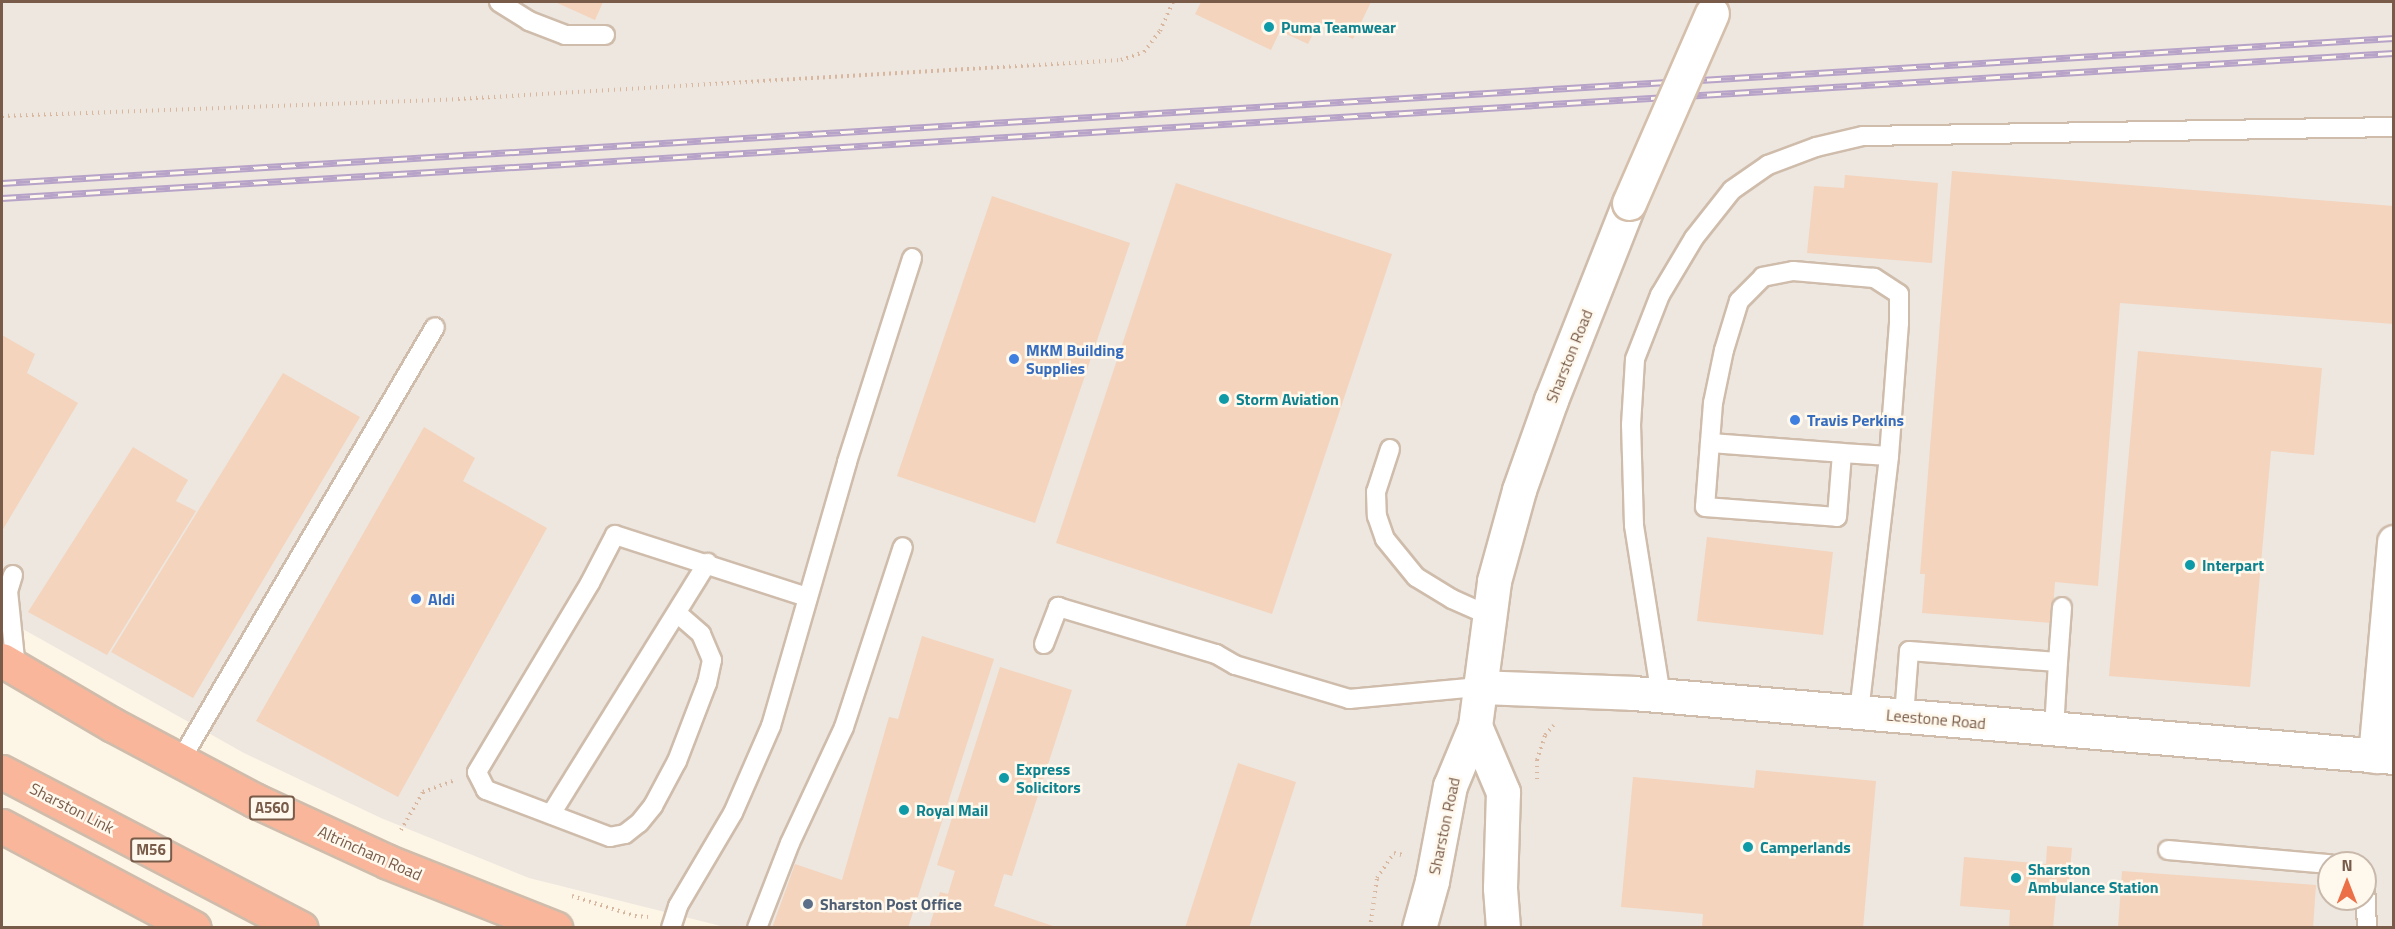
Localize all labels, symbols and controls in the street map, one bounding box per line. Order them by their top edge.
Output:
place label: Puma Teamwear [1281,17,1396,37]
marker: Puma Teamwear [1262,20,1276,34]
street label: Sharston Road [1542,306,1596,406]
place label: MKM Building Supplies [1026,340,1124,378]
marker: MKM Building Supplies [1007,352,1021,366]
place label: Storm Aviation [1236,389,1339,409]
marker: Storm Aviation [1217,392,1231,406]
place label: Travis Perkins [1807,410,1904,430]
marker: Travis Perkins [1788,413,1802,427]
place label: Interpart [2202,555,2264,575]
marker: Interpart [2183,558,2197,572]
place label: Aldi [428,589,455,609]
marker: Aldi [409,592,423,606]
street label: Leestone Road [1885,705,1987,733]
place label: Express Solicitors [1016,759,1081,797]
marker: Express Solicitors [997,771,1011,785]
street label: Sharston Road [1424,776,1464,876]
street label: Sharston Link [27,779,117,837]
road number: A560 [248,796,296,820]
place label: Royal Mail [916,800,988,820]
marker: Royal Mail [897,803,911,817]
street label: Altrincham Road [315,822,425,884]
place label: Camperlands [1760,837,1851,857]
road number: M56 [130,838,172,862]
marker: Camperlands [1741,840,1755,854]
north arrow [2317,851,2377,911]
text: N [2341,853,2353,877]
place label: Sharston Ambulance Station [2028,859,2159,897]
marker: Sharston Ambulance Station [2009,871,2023,885]
place label: Sharston Post Office [820,894,962,914]
marker: Sharston Post Office [801,897,815,911]

